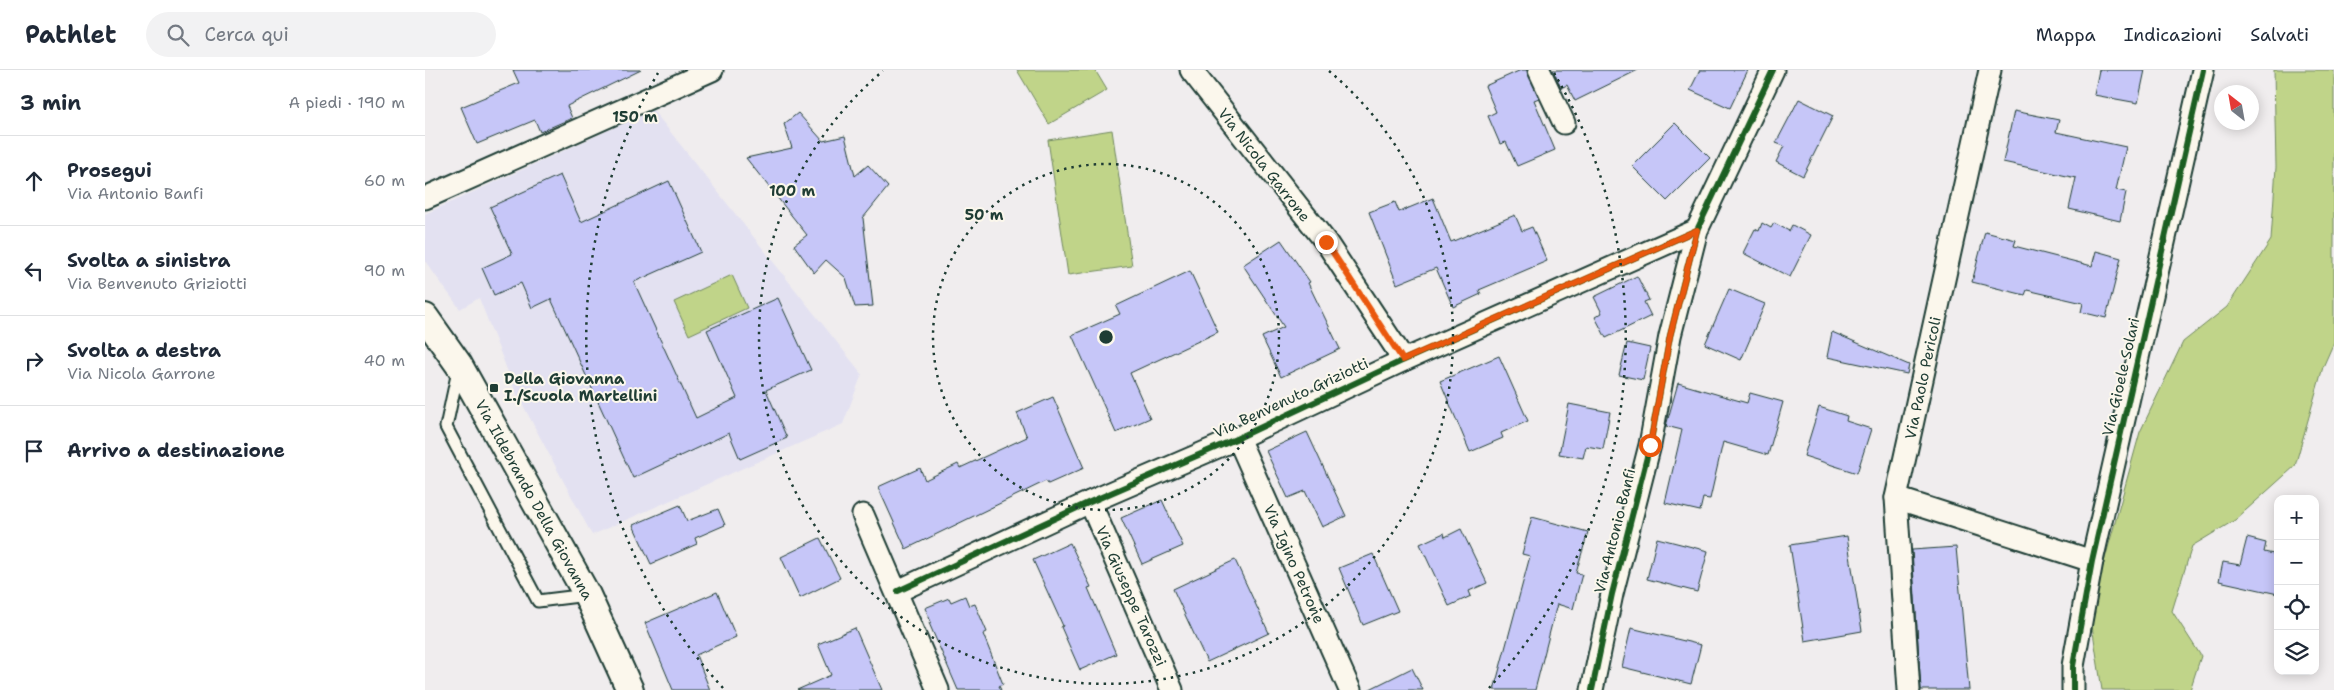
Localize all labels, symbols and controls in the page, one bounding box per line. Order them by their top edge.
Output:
search box [146,12,496,57]
text: Pathlet [25,19,116,51]
icon: search [164,21,192,49]
text: Cerca qui [204,22,289,47]
text: Mappa [2036,23,2096,47]
text: Indicazioni [2124,23,2222,47]
text: Salvati [2250,23,2309,47]
north arrow [2214,85,2259,130]
text: 3 min [20,89,81,117]
text: A piedi · 190 m [288,92,405,113]
street label: Via Nicola Garrone [1213,104,1315,226]
text: 150 m [612,107,658,127]
text: Prosegui [67,158,152,183]
icon: ahead [20,167,48,195]
text: 60 m [364,170,405,191]
text: 100 m [769,181,815,201]
text: Via Antonio Banfi [67,183,204,204]
text: 50 m [965,205,1004,225]
route end [1315,231,1338,254]
text: Svolta a sinistra [67,248,230,273]
icon: left [20,257,48,285]
text: 90 m [364,260,405,281]
text: Via Benvenuto Griziotti [67,273,247,294]
street label: Via Paolo Pericoli [1900,315,1946,441]
street label: Via Gioele Solari [2098,316,2144,438]
centre of rings [1097,328,1115,346]
text: Svolta a destra [67,338,221,363]
icon: right [20,347,48,375]
text: 40 m [363,350,405,371]
street label: Via Benvenuto Griziotti [1210,353,1372,443]
text: Via Nicola Garrone [67,363,216,384]
place label: Della Giovanna I./Scuola Martellini [504,369,657,406]
marker: Della Giovanna I./Scuola Martellini [488,382,500,394]
street label: Via Ildebrando Della Giovanna [470,396,598,604]
route start [1639,434,1662,457]
icon: arrive [20,437,48,465]
text: Arrivo a destinazione [67,438,285,463]
street label: Via Antonio Banfi [1590,466,1640,596]
map controls [2274,495,2319,675]
button: + [2274,495,2319,540]
street label: Via Igino Petrone [1259,501,1329,627]
street label: Via Giuseppe Tarozzi [1091,523,1171,669]
button: − [2274,540,2319,585]
button: locate [2274,585,2319,630]
button: layers [2274,630,2319,675]

